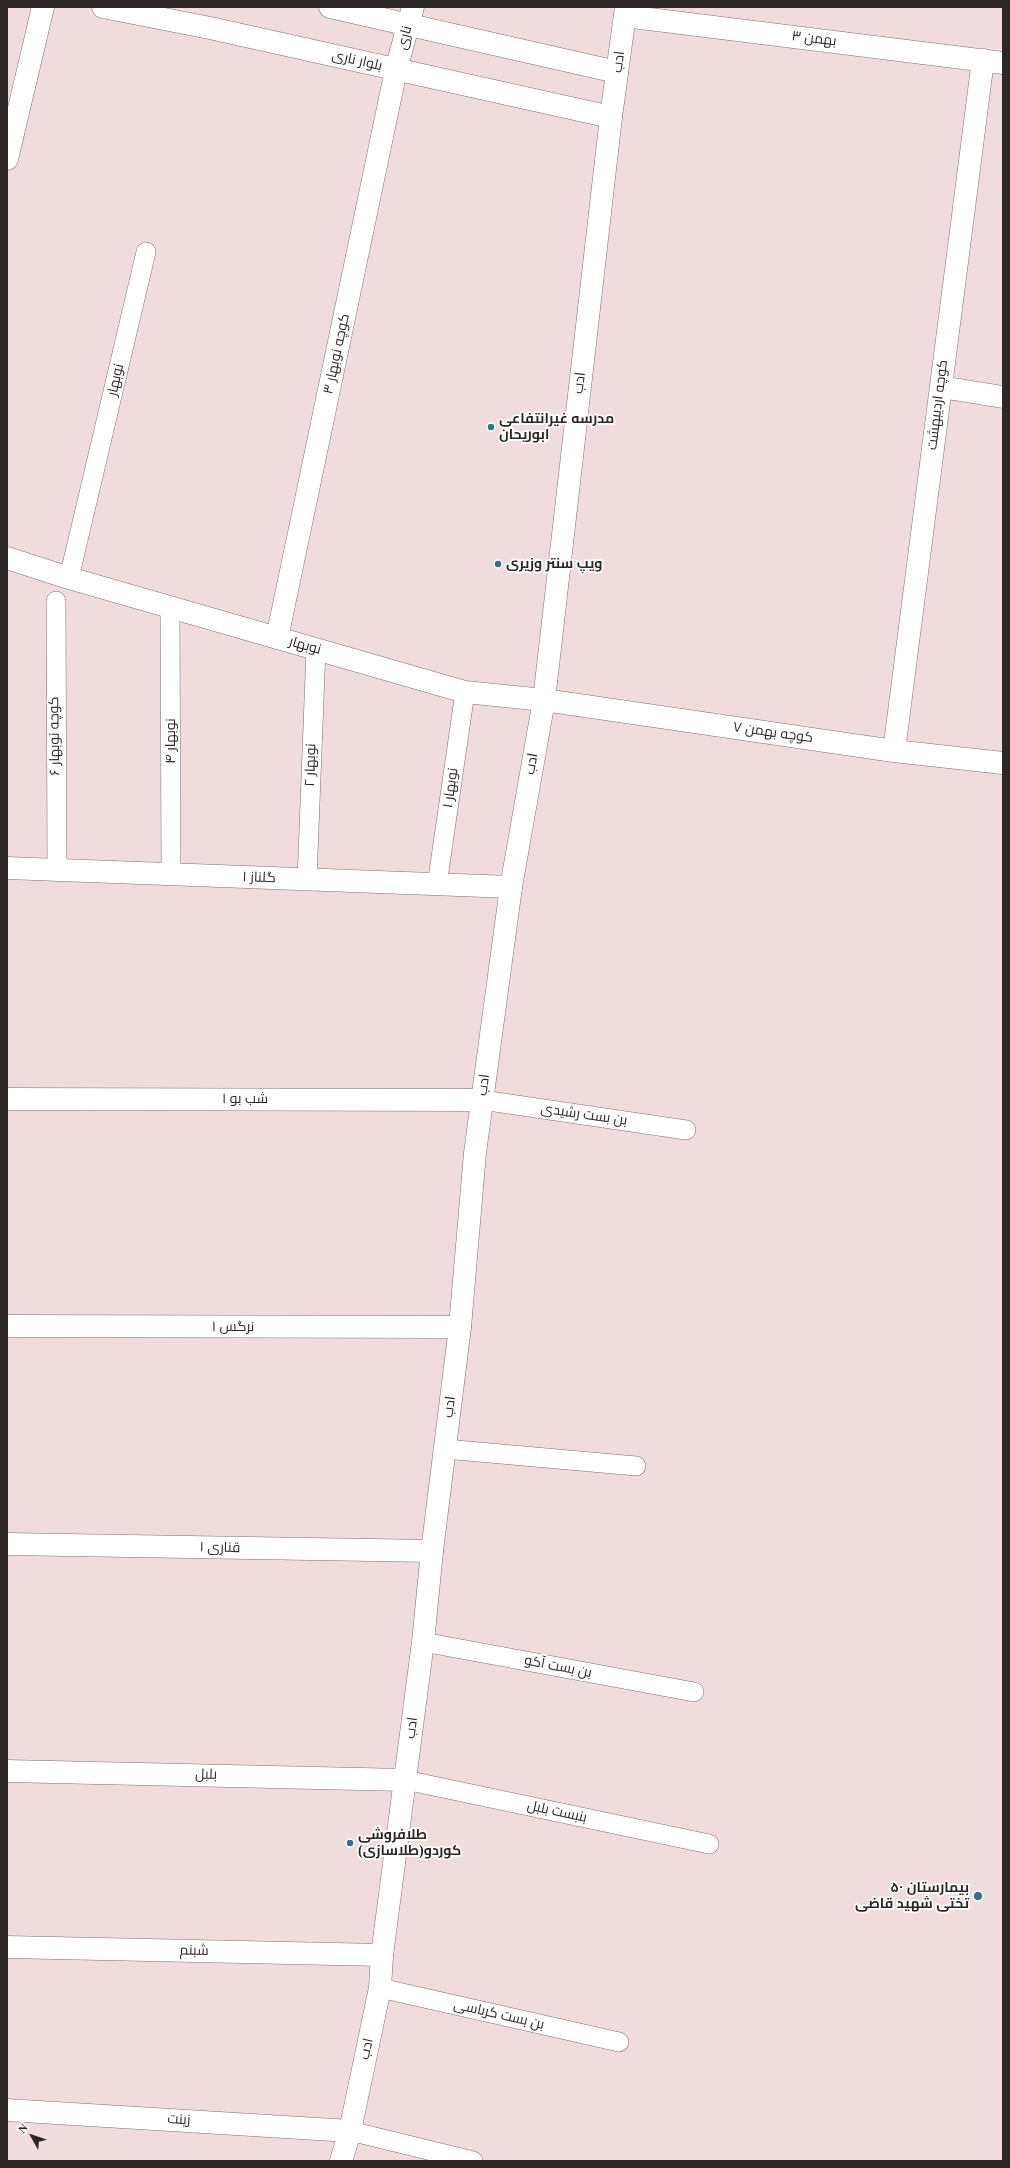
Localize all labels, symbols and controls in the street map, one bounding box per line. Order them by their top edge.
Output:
street label: ناری [394,24,416,52]
street label: بهمن ۳ [791,28,837,50]
street label: بلوار ناری [330,47,384,75]
street label: ادب [609,50,629,74]
street label: کوچه نوبهار ۳ [320,312,354,396]
street label: کوچه اردیبهشت [924,359,952,451]
street label: نوبهار [104,362,128,398]
street label: ادب [570,371,590,395]
place label: مدرسه غیرانتفاعی ابوریحان [499,411,614,444]
marker: مدرسه غیرانتفاعی ابوریحان [486,422,496,432]
place label: ویپ سنتر وزیری [506,556,602,572]
marker: ویپ سنتر وزیری [493,559,503,569]
street label: نوبهار [287,633,323,659]
street label: کوچه نوبهار ۶ [46,696,64,776]
street label: نوبهار ۴ [163,718,179,764]
street label: کوچه بهمن ۷ [732,719,814,747]
street label: نوبهار ۲ [302,743,320,787]
street label: ادب [522,752,542,776]
street label: نوبهار ۱ [440,767,462,809]
street label: گلناز ۱ [242,869,276,887]
street label: ادب [474,1073,494,1097]
street label: شب بو ۱ [222,1091,268,1107]
street label: بن بست رشیدی [540,1101,628,1129]
street label: نرگس ۱ [212,1319,254,1335]
street label: ادب [440,1395,460,1419]
street label: قناری ۱ [199,1539,241,1557]
street label: بن بست آکو [523,1652,593,1682]
street label: ادب [402,1716,422,1740]
street label: بلبل [195,1766,217,1784]
street label: بنبست بلبل [525,1797,589,1827]
place label: طلافروشی کوردو(طلاسازی) [358,1827,461,1860]
marker: طلافروشی کوردو(طلاسازی) [345,1838,355,1848]
place label: بیمارستان ۵۰ تختی شهید قاضی [855,1880,969,1912]
marker: بیمارستان ۵۰ تختی شهید قاضی [972,1890,984,1902]
street label: شبنم [179,1942,209,1960]
street label: بن بست کرباسی [452,1996,546,2034]
street label: ادب [357,2037,377,2061]
street label: زینت [167,2111,191,2129]
north arrow [12,2116,52,2156]
text: N [16,2121,30,2135]

